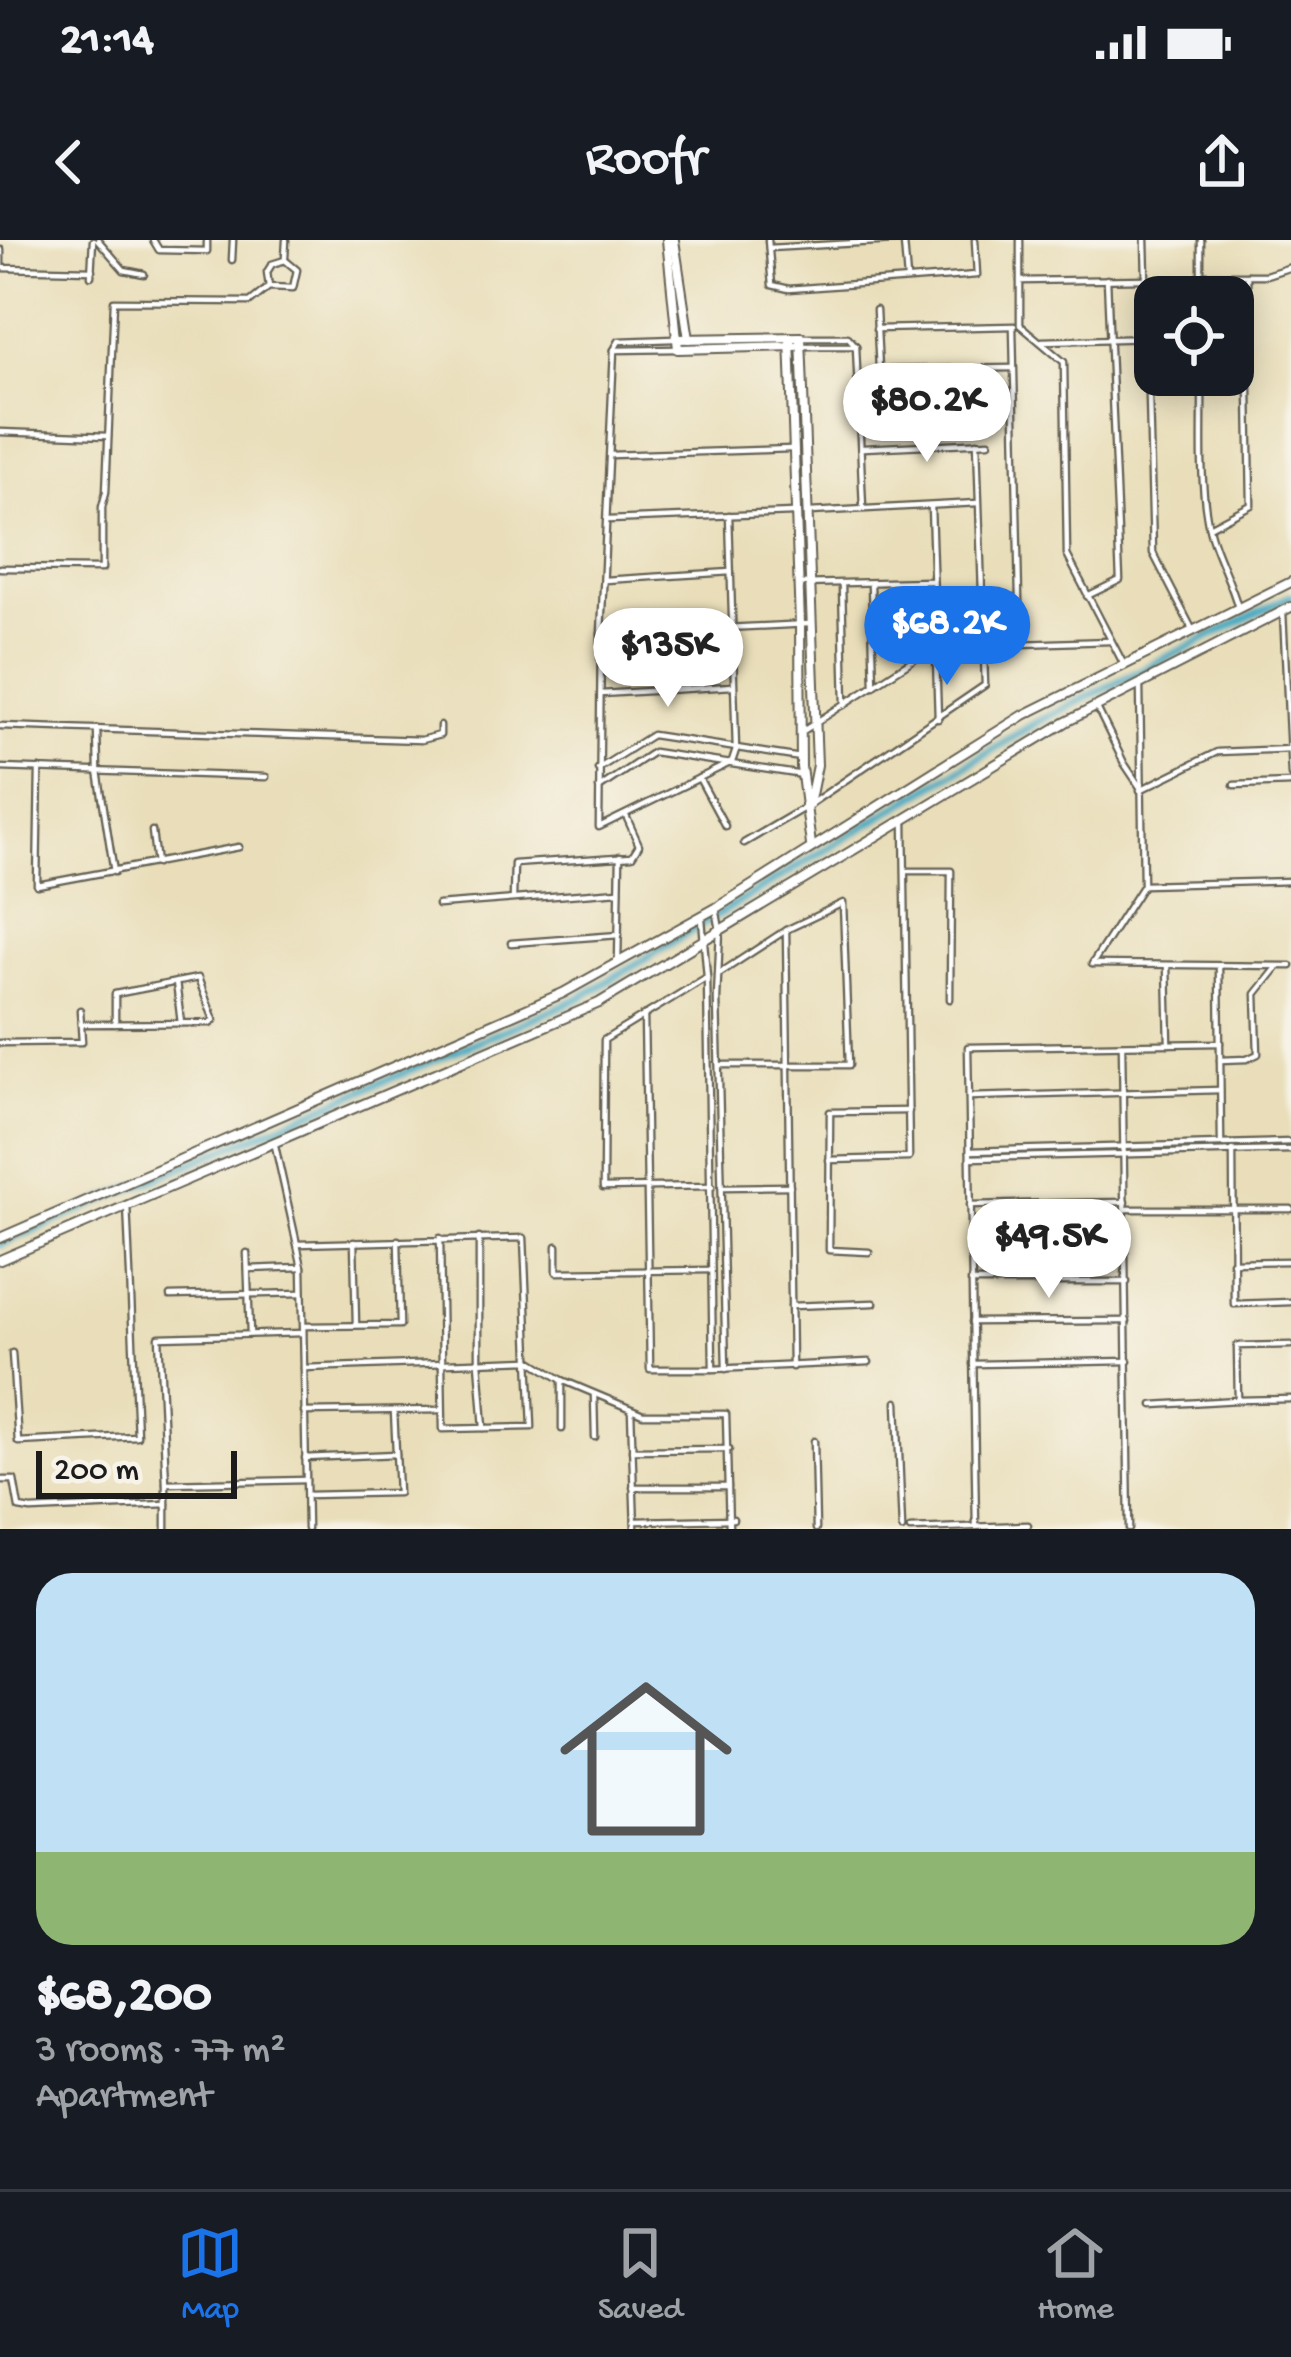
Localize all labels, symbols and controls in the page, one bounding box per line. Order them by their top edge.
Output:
text: 21:14 [60,16,154,69]
icon: back [36,129,102,195]
icon: share [1189,129,1255,195]
text: Roofr [586,130,706,194]
map controls [1134,276,1254,396]
button: locate [1134,276,1254,396]
pin: $80.2K [829,363,1025,465]
text: $80.2K [870,379,984,425]
pin: $68.2K [849,586,1045,688]
text: $68.2K [891,602,1003,648]
pin: $135K [584,608,752,710]
text: $135K [620,624,716,670]
pin: $49.5K [951,1199,1147,1301]
text: $49.5K [994,1215,1104,1261]
scale bar [36,1445,237,1498]
text: 200 m [54,1453,139,1491]
icon: home [538,1651,754,1867]
text: $68,200 [36,1969,212,2029]
text: 3 rooms · 77 m² [36,2029,285,2075]
text: Apartment [36,2075,212,2121]
tab: Map [177,2220,243,2330]
tab: Saved [598,2220,683,2330]
tab: Home [1037,2220,1114,2330]

